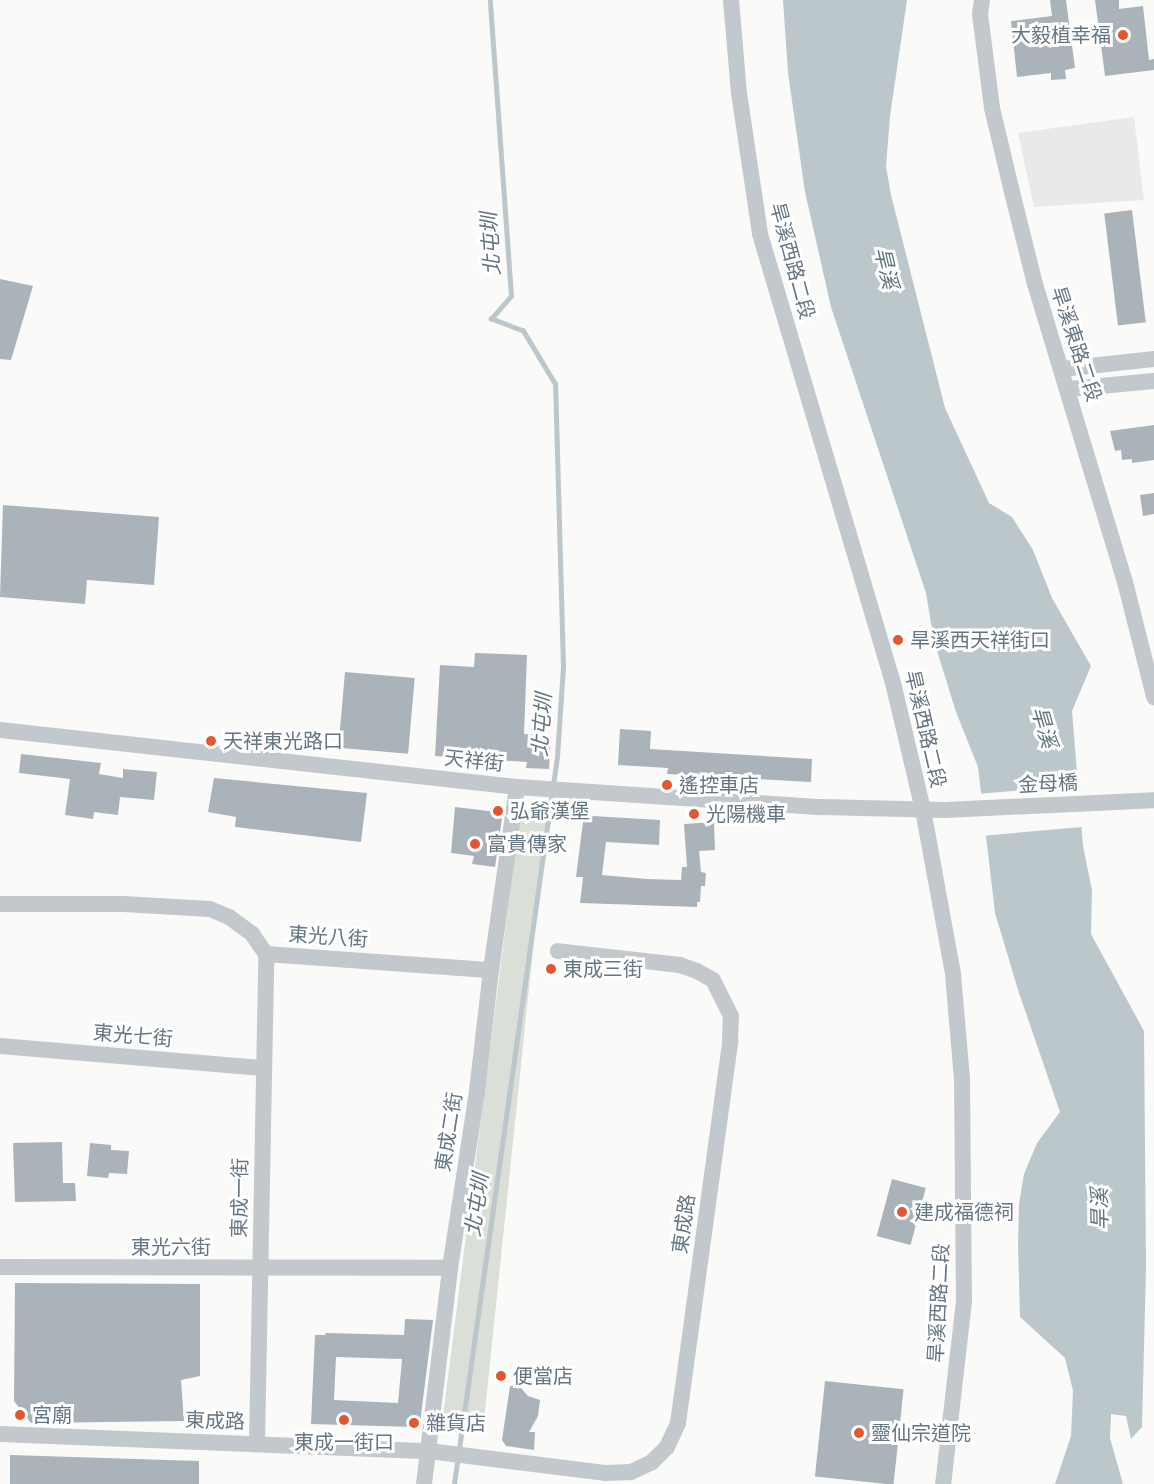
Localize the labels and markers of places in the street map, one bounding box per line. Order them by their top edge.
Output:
place label: 大毅植幸福 [1011,23,1111,47]
marker: 大毅植幸福 [1116,28,1130,42]
place label: 旱溪西天祥街口 [910,628,1050,652]
marker: 旱溪西天祥街口 [891,633,905,647]
place label: 天祥東光路口 [223,729,343,753]
marker: 天祥東光路口 [204,734,218,748]
place label: 遙控車店 [679,773,759,797]
marker: 遙控車店 [660,778,674,792]
place label: 弘爺漢堡 [510,799,590,823]
place label: 光陽機車 [706,802,786,826]
marker: 弘爺漢堡 [491,804,505,818]
marker: 光陽機車 [687,807,701,821]
place label: 富貴傳家 [487,832,567,856]
marker: 富貴傳家 [468,837,482,851]
place label: 東成三街 [563,957,643,981]
marker: 東成三街 [544,962,558,976]
place label: 建成福德祠 [914,1200,1014,1224]
marker: 建成福德祠 [895,1205,909,1219]
place label: 便當店 [513,1364,573,1388]
marker: 便當店 [494,1369,508,1383]
place label: 宮廟 [32,1403,72,1427]
marker: 宮廟 [13,1408,27,1422]
place label: 雜貨店 [426,1411,486,1435]
marker: 東成一街口 [337,1413,351,1427]
marker: 雜貨店 [407,1416,421,1430]
place label: 靈仙宗道院 [871,1421,971,1445]
marker: 靈仙宗道院 [852,1426,866,1440]
place label: 東成一街口 [294,1430,394,1454]

